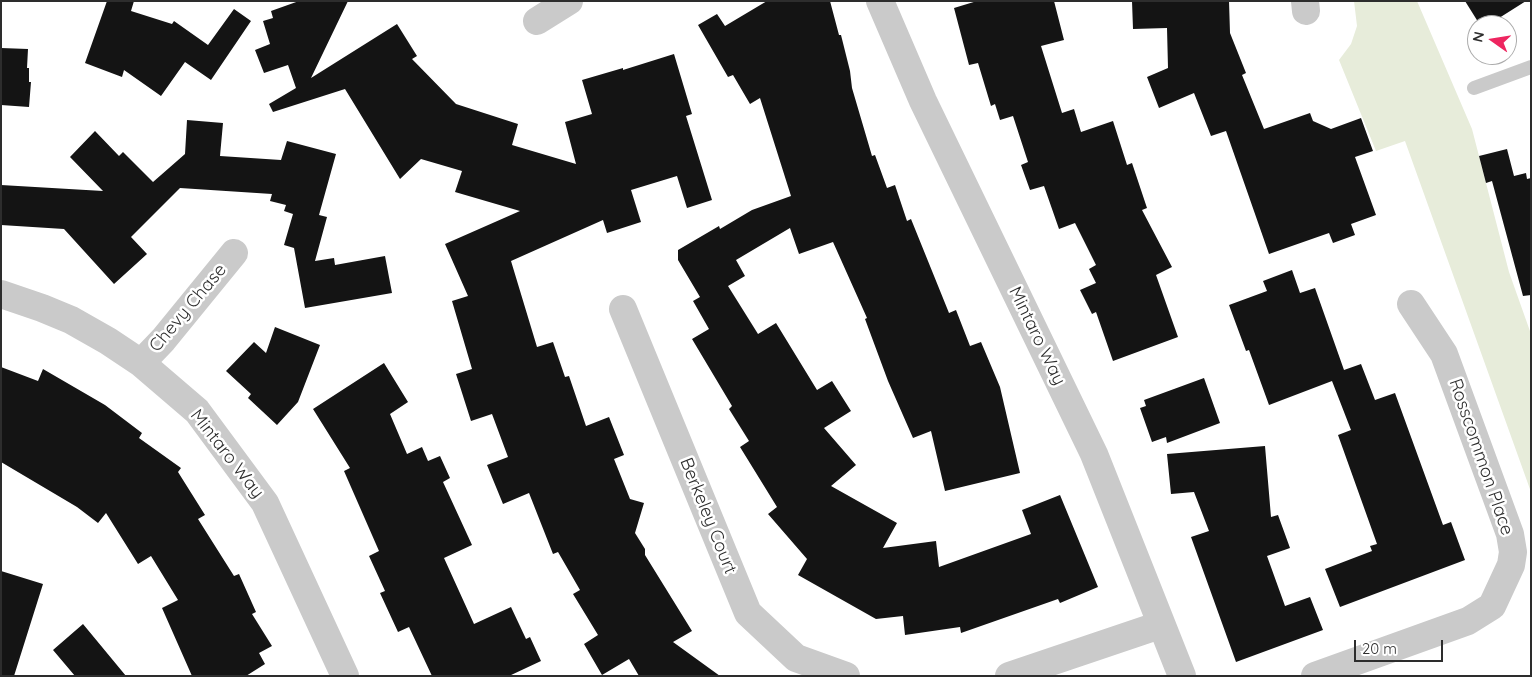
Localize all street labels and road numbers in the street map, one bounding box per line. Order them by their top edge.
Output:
street label: Chevy Chase [145,260,231,356]
street label: Mintaro Way [1004,283,1070,389]
street label: Rosscommon Place [1444,376,1518,538]
street label: Mintaro Way [186,405,268,503]
street label: Berkeley Court [675,455,741,577]

